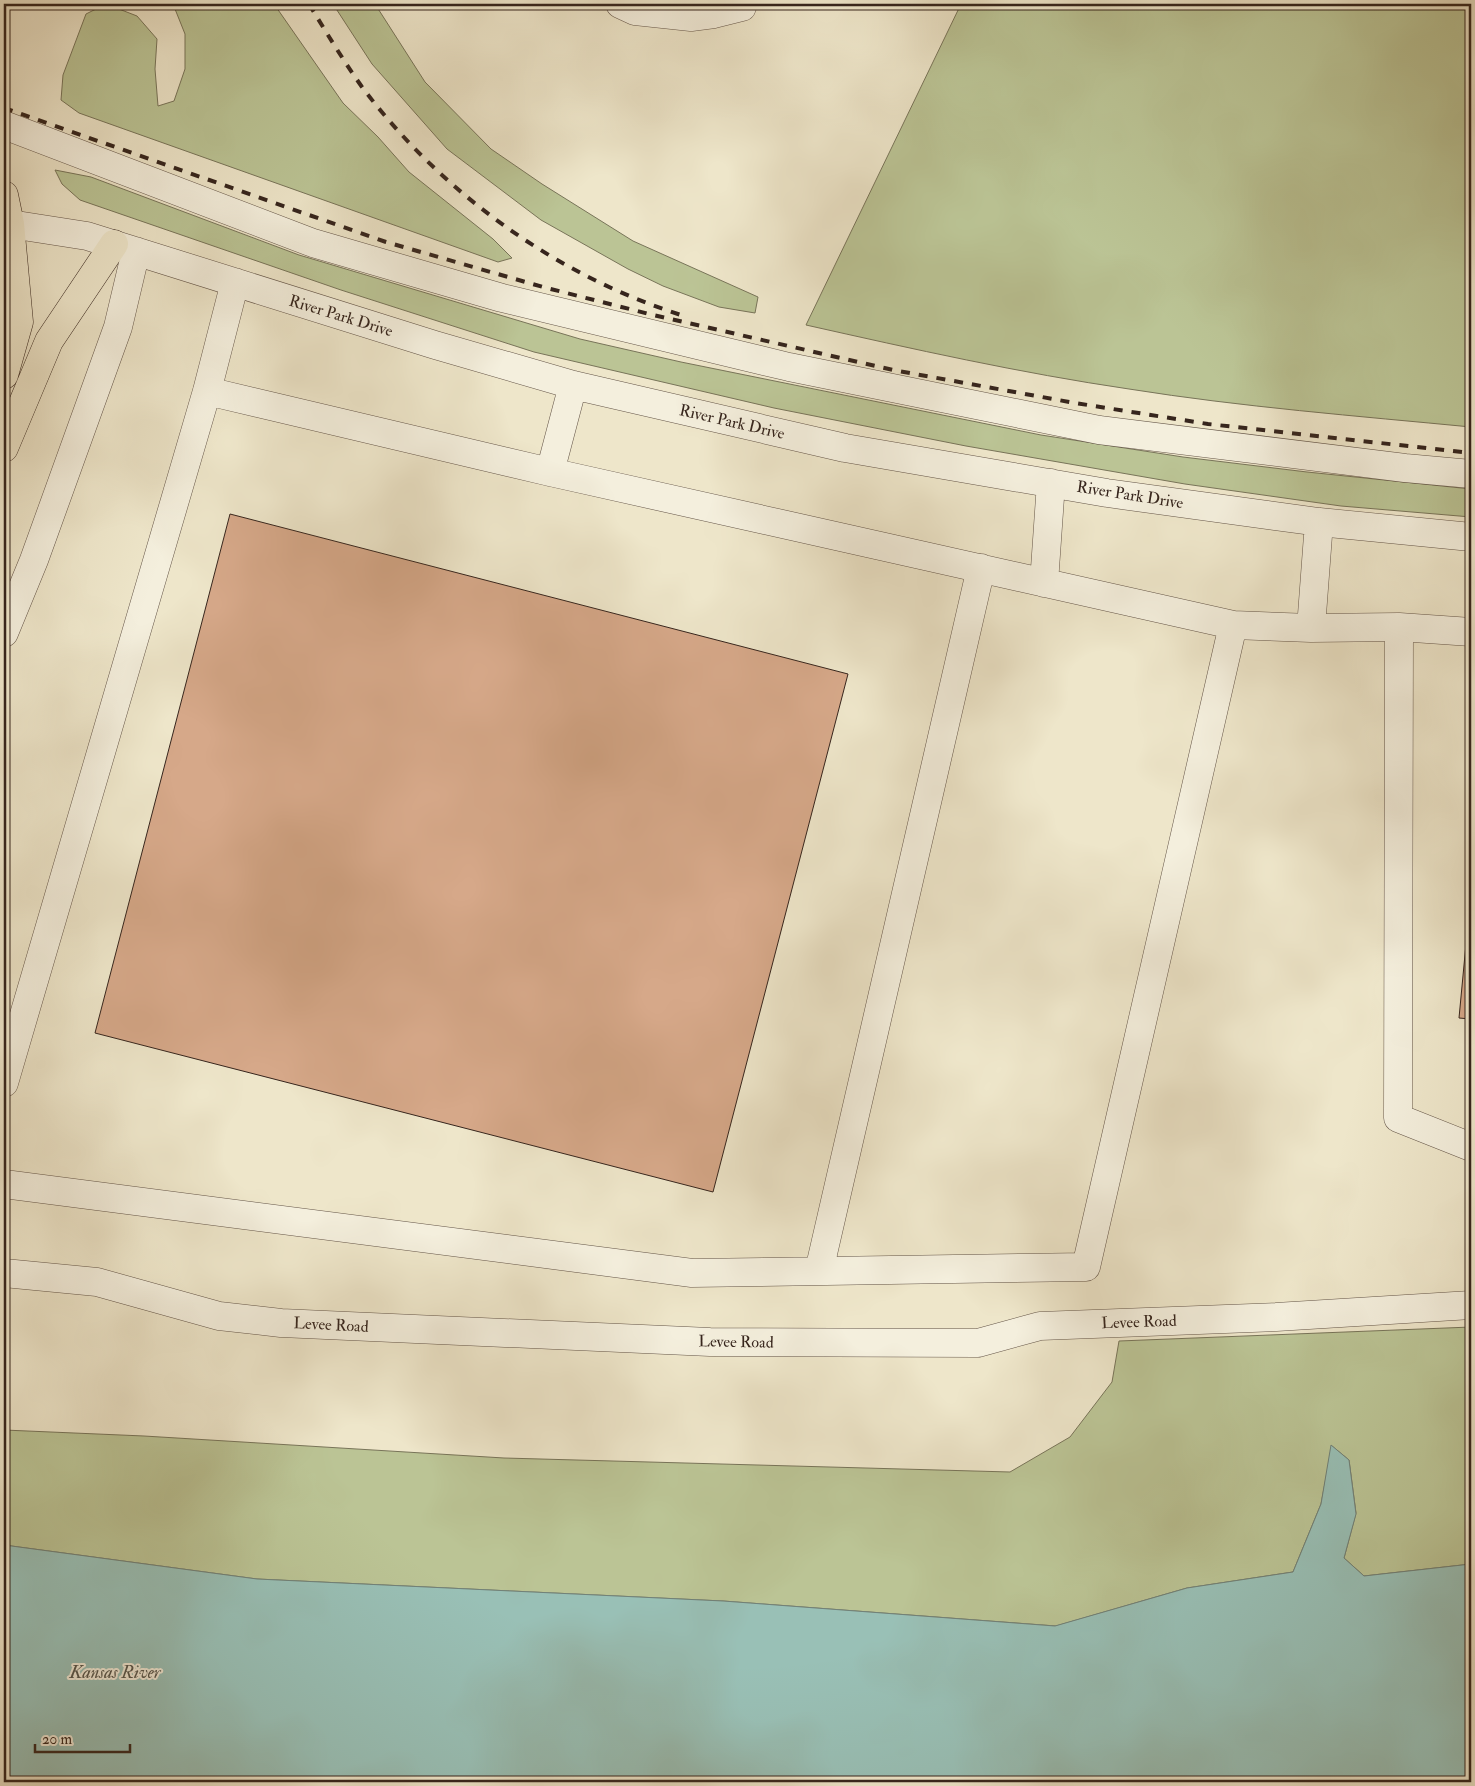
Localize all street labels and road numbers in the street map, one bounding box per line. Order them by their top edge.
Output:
street label: River Park Drive [287,291,396,341]
street label: River Park Drive [677,400,787,444]
street label: River Park Drive [1075,477,1185,513]
street label: Levee Road [1101,1311,1177,1333]
street label: Levee Road [293,1313,369,1337]
street label: Levee Road [698,1331,774,1353]

